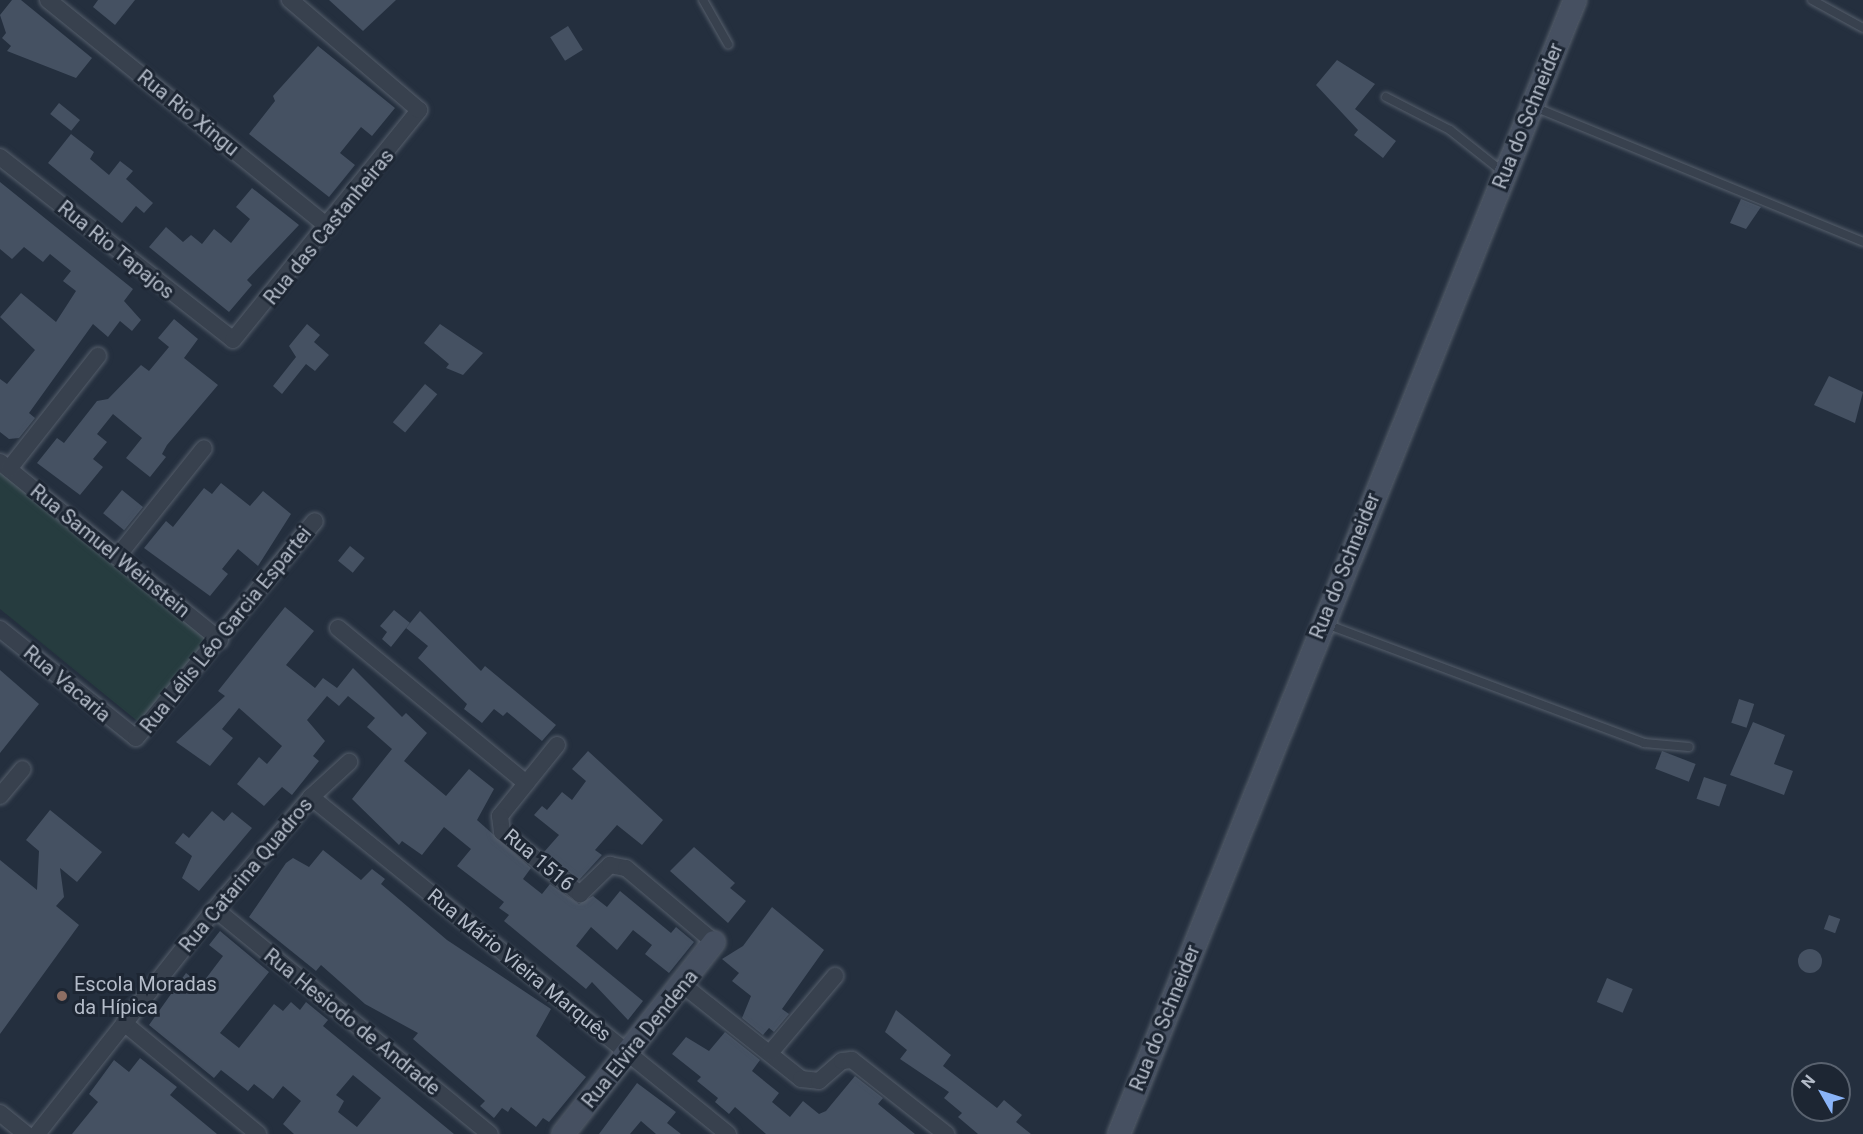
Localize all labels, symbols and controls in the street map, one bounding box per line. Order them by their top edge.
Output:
street label: Rua do Schneider [1488,39,1568,193]
street label: Rua Rio Xingu [132,65,244,161]
street label: Rua das Castanheiras [259,144,399,310]
street label: Rua Rio Tapajos [53,196,179,304]
street label: Rua Samuel Weinstein [25,479,195,623]
street label: Rua do Schneider [1305,489,1385,643]
street label: Rua Lélis Léo Garcia Espartei [135,522,317,738]
street label: Rua Vacaria [19,641,115,727]
street label: Rua Catarina Quadros [174,793,318,957]
street label: Rua 1516 [499,824,579,896]
street label: Rua Mário Vieira Marquês [422,884,616,1046]
street label: Rua do Schneider [1125,941,1205,1095]
street label: Rua Hesiodo de Andrade [259,944,445,1100]
street label: Rua Elvira Dendena [577,965,703,1113]
place label: Escola Moradas da Hípica [74,972,217,1019]
marker: Escola Moradas da Hípica [55,989,69,1003]
north arrow [1791,1062,1851,1122]
text: N [1797,1071,1819,1092]

